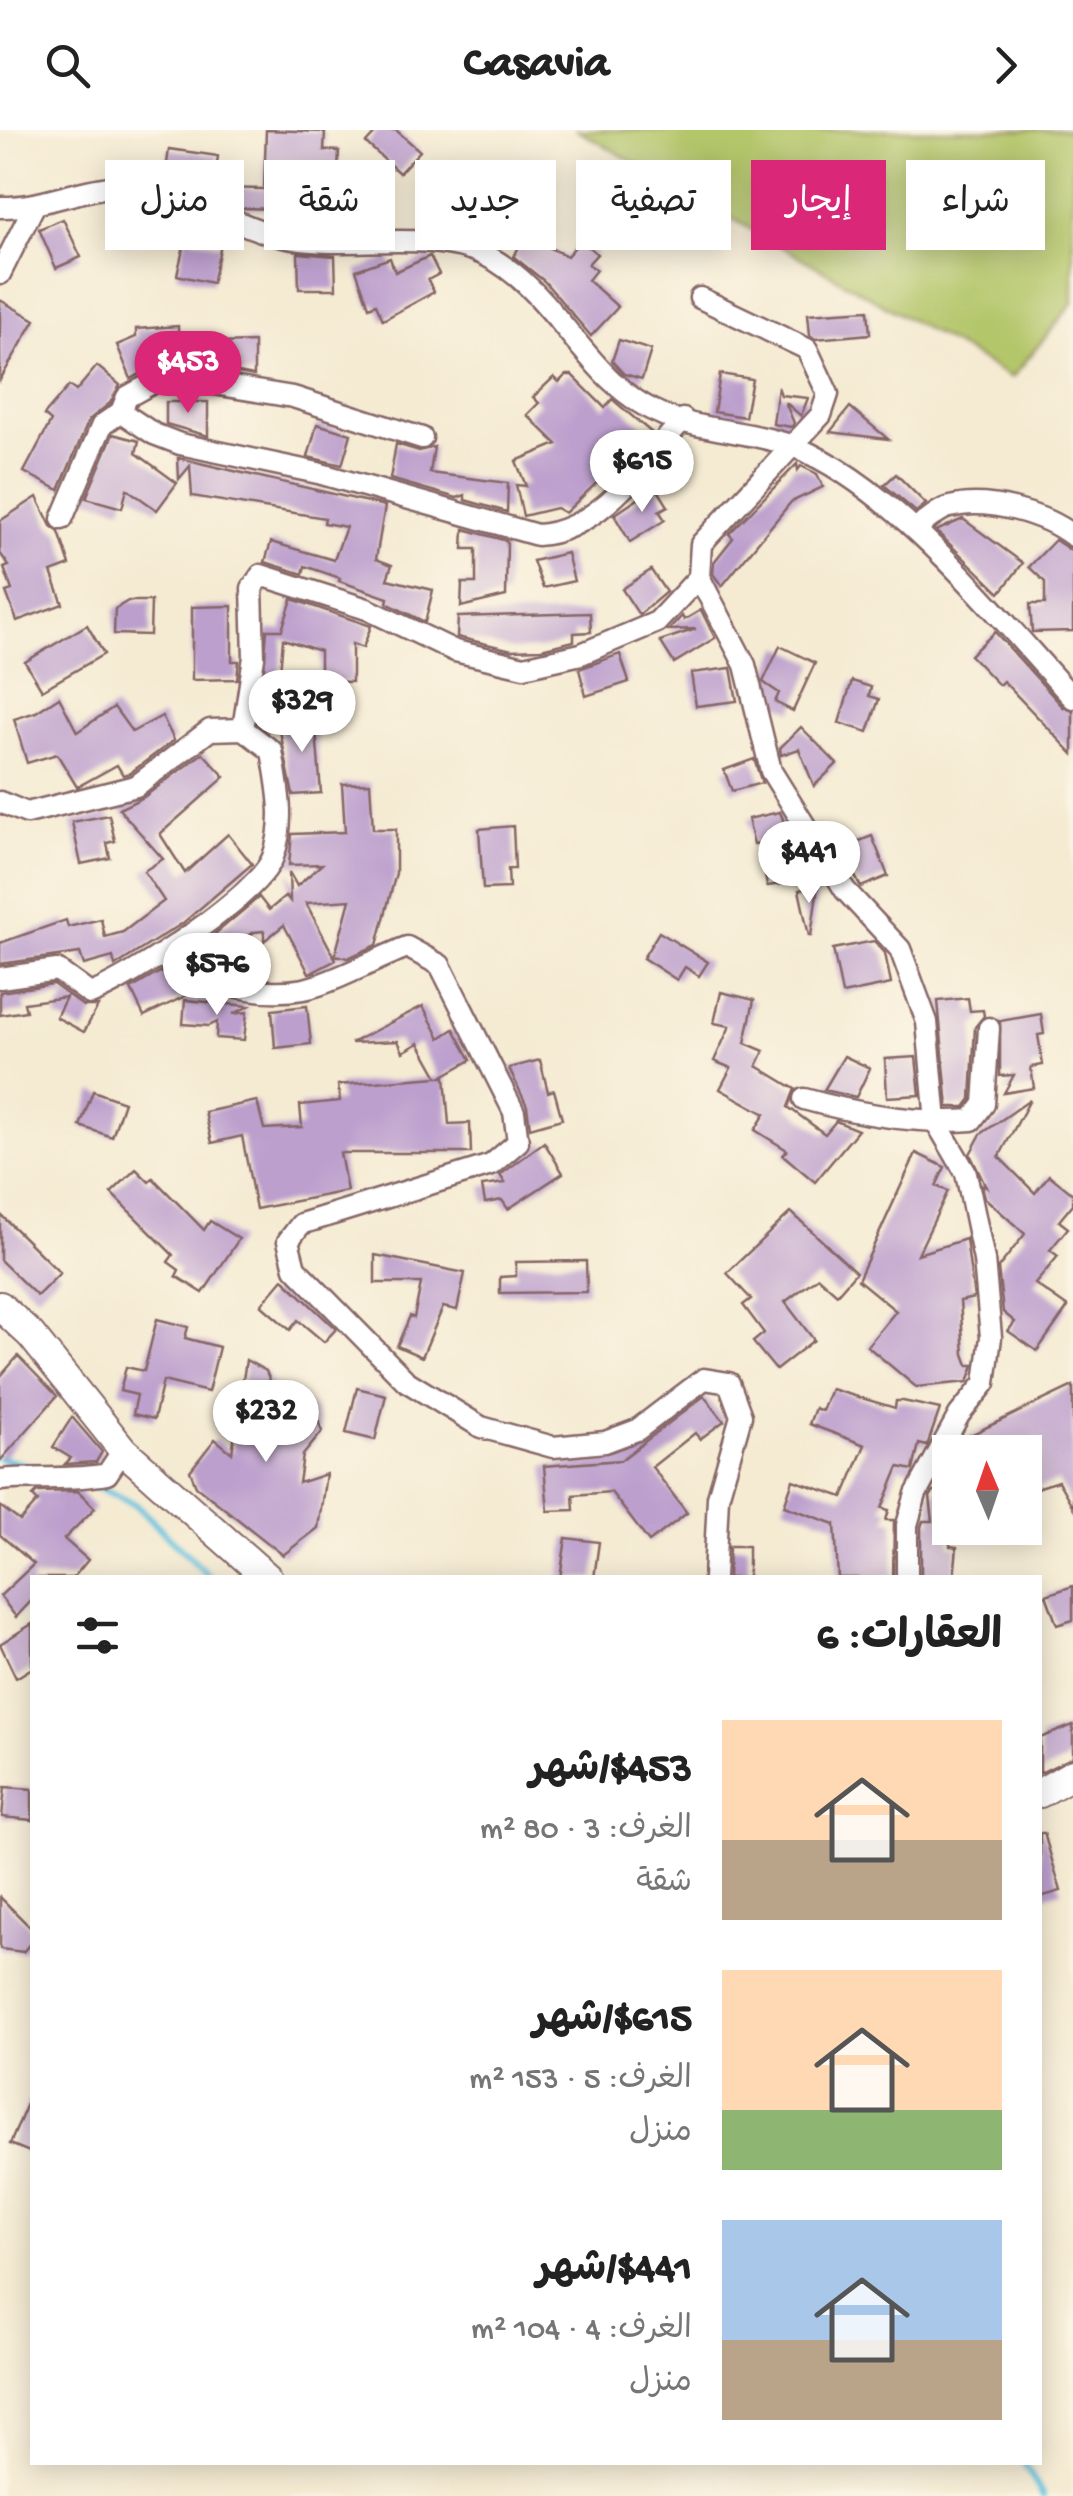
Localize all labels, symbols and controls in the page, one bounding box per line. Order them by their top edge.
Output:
icon: search [40,38,95,93]
icon: forward [978,38,1033,93]
text: Casavia [464,39,609,92]
chip: منزل [105,160,244,250]
chip: شقة [264,160,395,250]
chip: جديد [415,160,556,250]
chip: تصفية [576,160,731,250]
chip: إيجار [751,160,886,250]
chip: شراء [906,160,1045,250]
pin: $453 [129,331,247,416]
text: $453 [157,344,219,382]
pin: $615 [583,430,701,515]
text: $615 [612,443,672,481]
pin: $329 [243,670,361,755]
text: $329 [271,683,333,721]
pin: $441 [750,821,868,906]
text: $441 [780,834,838,872]
pin: $576 [158,933,276,1018]
text: $576 [185,946,249,984]
pin: $232 [207,1380,325,1465]
text: $232 [235,1393,297,1431]
north arrow [932,1435,1042,1545]
map controls [932,1435,1042,1545]
icon: filters [70,1608,125,1663]
text: العقارات: 6 [817,1615,1002,1664]
text: $453/شهر [529,1747,692,1796]
icon: home [802,1760,922,1880]
text: الغرف: 3 · 80 m² [480,1812,692,1850]
text: شقة [636,1865,692,1903]
text: $615/شهر [533,1997,692,2046]
icon: home [802,2010,922,2130]
text: الغرف: 5 · 153 m² [469,2062,692,2100]
text: منزل [629,2115,692,2153]
text: $441/شهر [537,2247,692,2296]
icon: home [802,2260,922,2380]
text: الغرف: 4 · 104 m² [471,2312,692,2350]
text: منزل [629,2365,692,2403]

